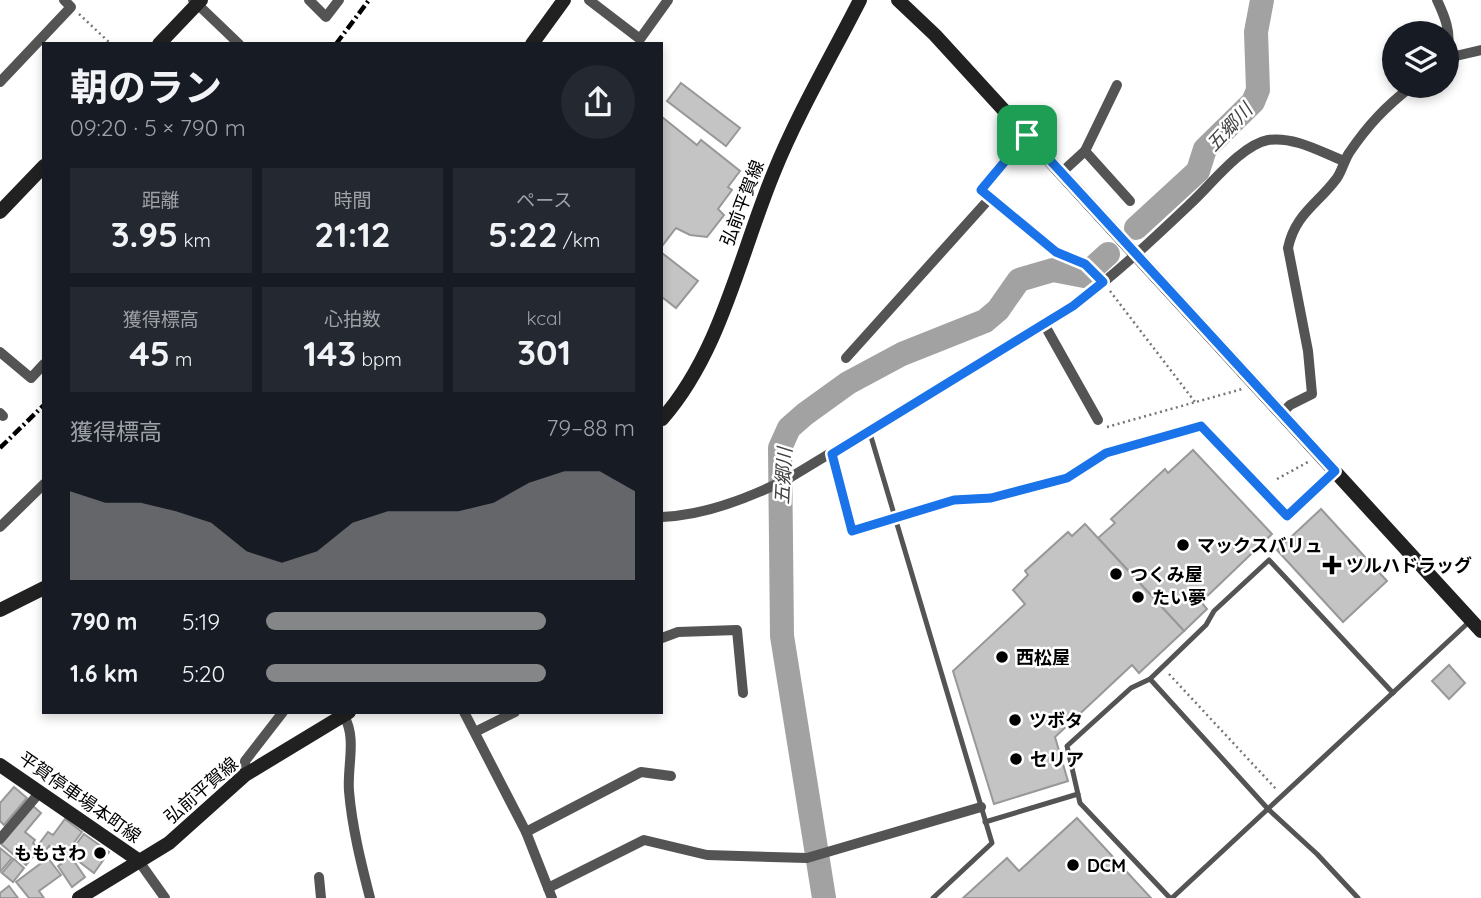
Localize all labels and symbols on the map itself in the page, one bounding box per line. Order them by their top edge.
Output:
water label: 五郷川 [1201,97,1259,156]
pin [997,105,1057,165]
street label: 弘前平賀線 [715,157,769,249]
water label: 五郷川 [770,445,797,505]
place label: マックスバリュ [1197,534,1322,557]
marker: マックスバリュ [1175,537,1191,553]
place label: ツルハドラッグ [1346,554,1472,577]
marker: ツルハドラッグ [1324,557,1340,573]
place label: つくみ屋 [1130,563,1203,586]
marker: つくみ屋 [1108,566,1124,582]
place label: たい夢 [1152,586,1206,609]
marker: たい夢 [1130,589,1146,605]
place label: 西松屋 [1016,646,1070,669]
marker: 西松屋 [994,649,1010,665]
place label: ツボタ [1029,709,1083,732]
marker: ツボタ [1007,712,1023,728]
street label: 平賀停車場本町線 [14,746,146,848]
place label: セリア [1030,748,1084,771]
marker: セリア [1008,751,1024,767]
street label: 弘前平賀線 [159,752,243,828]
place label: ももさわ [14,842,86,865]
marker: ももさわ [92,845,108,861]
place label: DCM [1087,854,1126,877]
marker: DCM [1065,857,1081,873]

